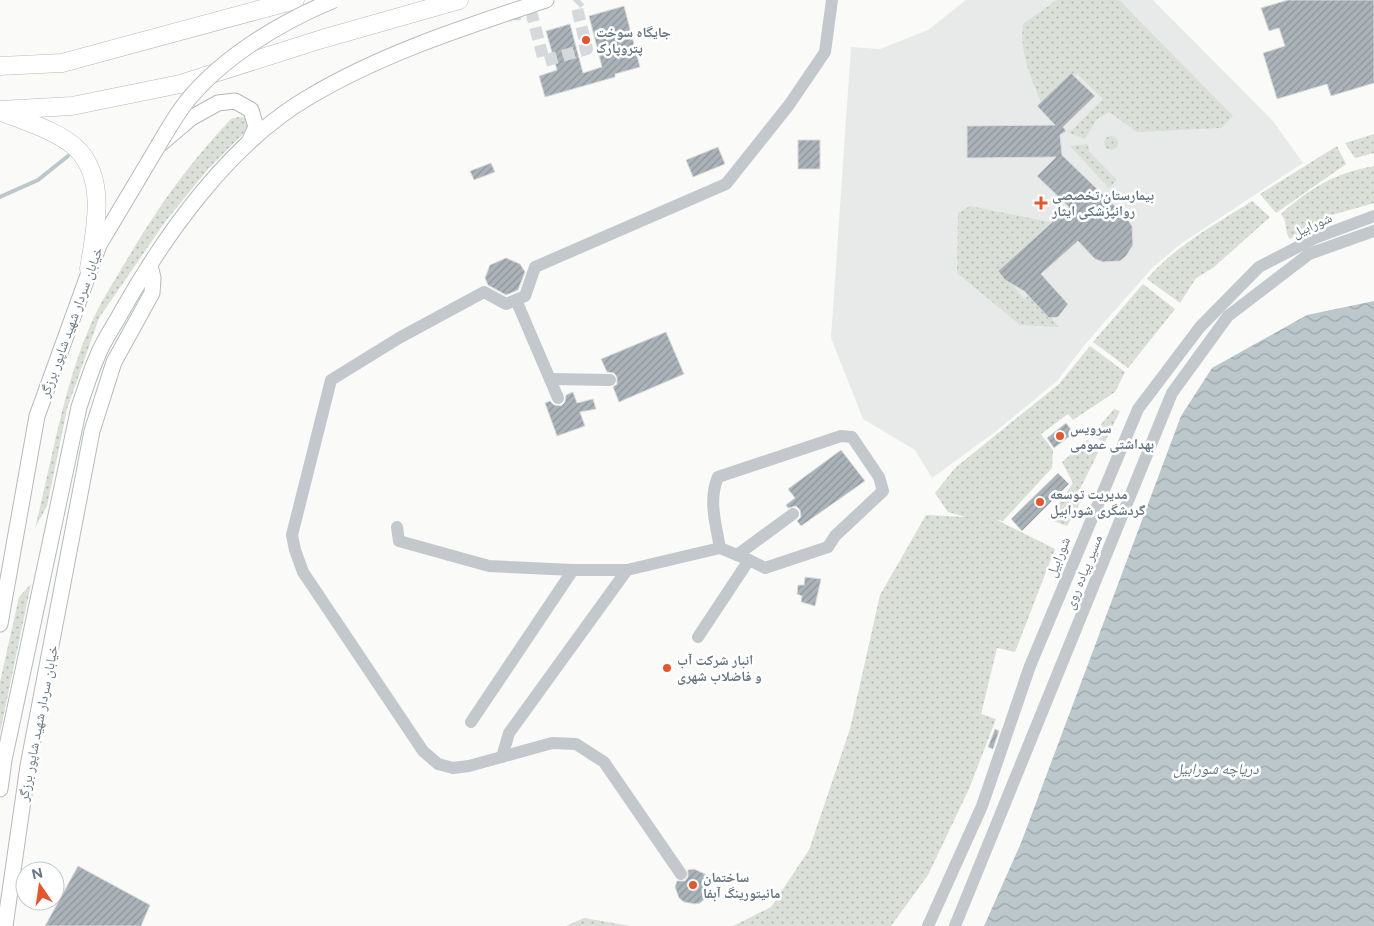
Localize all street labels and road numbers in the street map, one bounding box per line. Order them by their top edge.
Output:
street label: شورابیل [1290,209,1335,242]
street label: خیابان سردار شهید شاپور برزگر [36,245,107,400]
street label: مسیر پیاده روی [1061,532,1106,612]
street label: شورابیل [1043,535,1074,580]
street label: خیابان سردار شهید شاپور برزگر [15,644,62,803]

